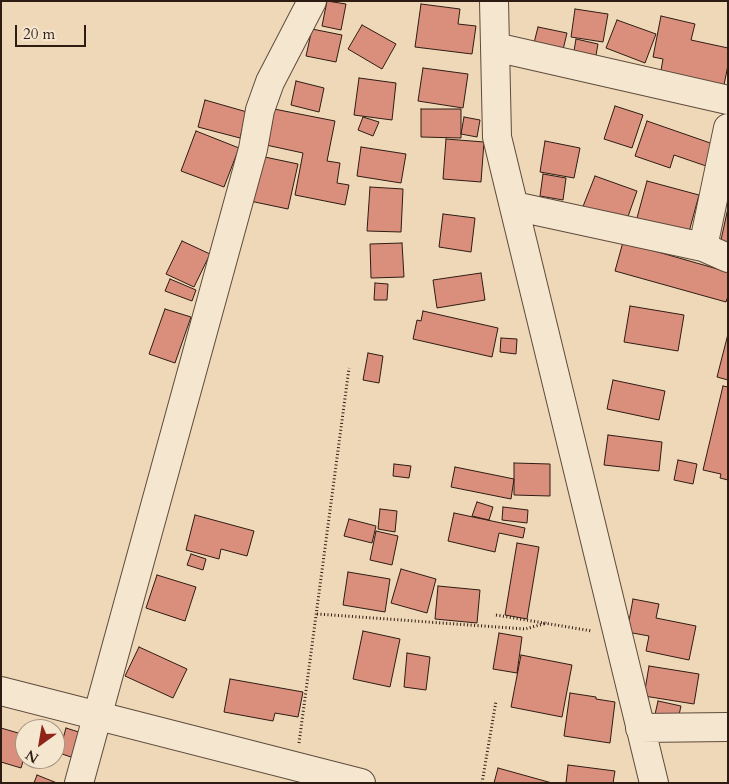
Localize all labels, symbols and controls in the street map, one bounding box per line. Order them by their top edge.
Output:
scale bar [18,15,89,47]
text: 20 m [23,24,55,44]
north arrow [15,719,65,769]
text: N [22,745,43,768]

